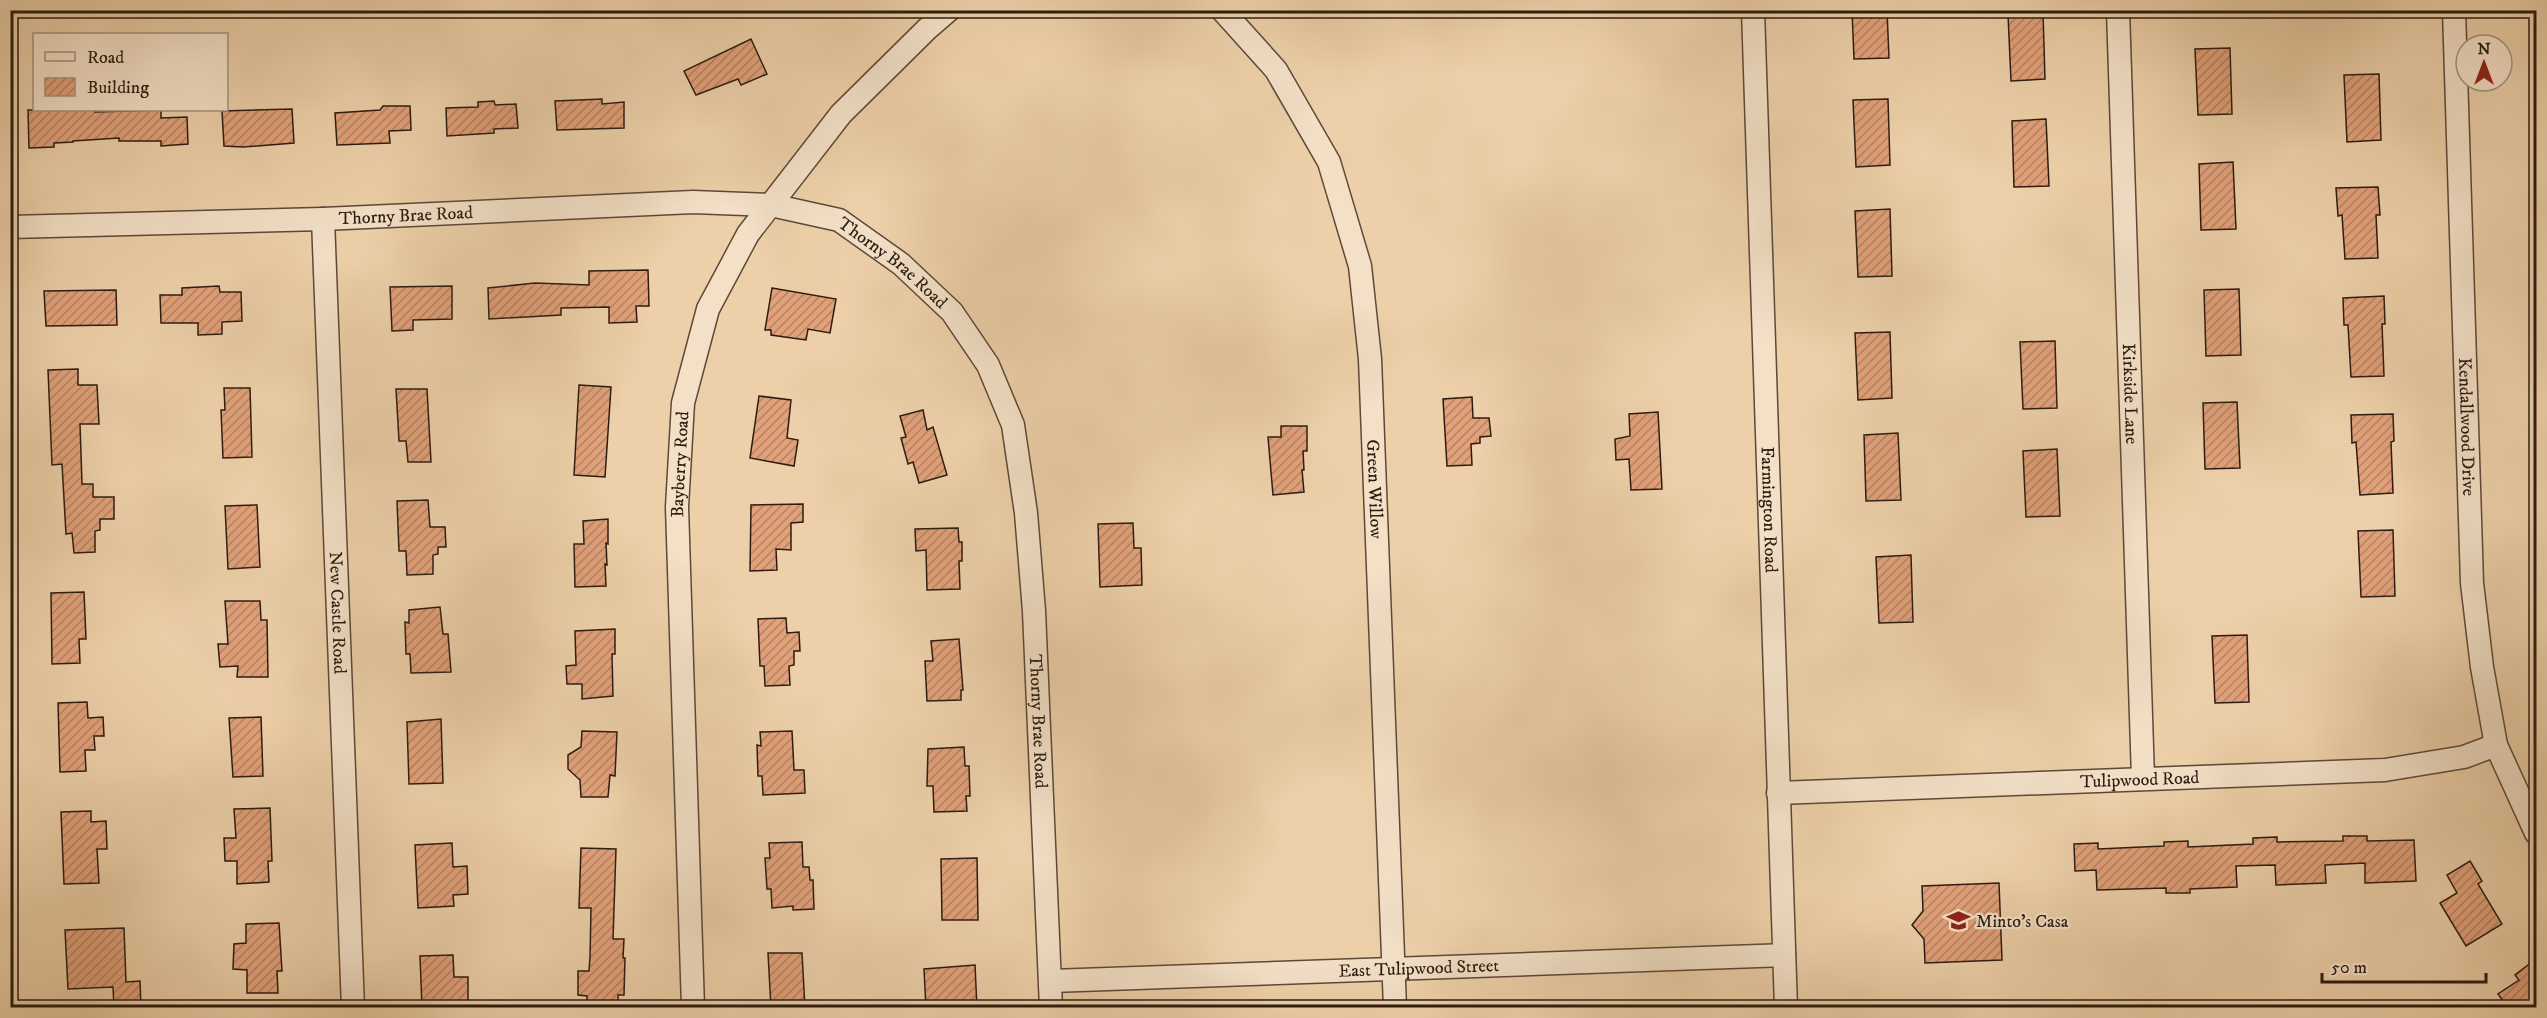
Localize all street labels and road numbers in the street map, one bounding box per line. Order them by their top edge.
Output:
street label: Thorny Brae Road [338,202,474,230]
street label: Thorny Brae Road [833,213,952,314]
street label: Kirkside Lane [2117,343,2142,445]
street label: Kendallwood Drive [2453,357,2479,496]
street label: Bayberry Road [667,411,695,518]
street label: Green Willow [1361,439,1387,540]
street label: Farmington Road [1755,446,1782,573]
street label: New Castle Road [324,551,350,674]
street label: Thorny Brae Road [1024,654,1052,789]
street label: Tulipwood Road [2080,767,2200,794]
street label: East Tulipwood Street [1338,955,1500,983]

